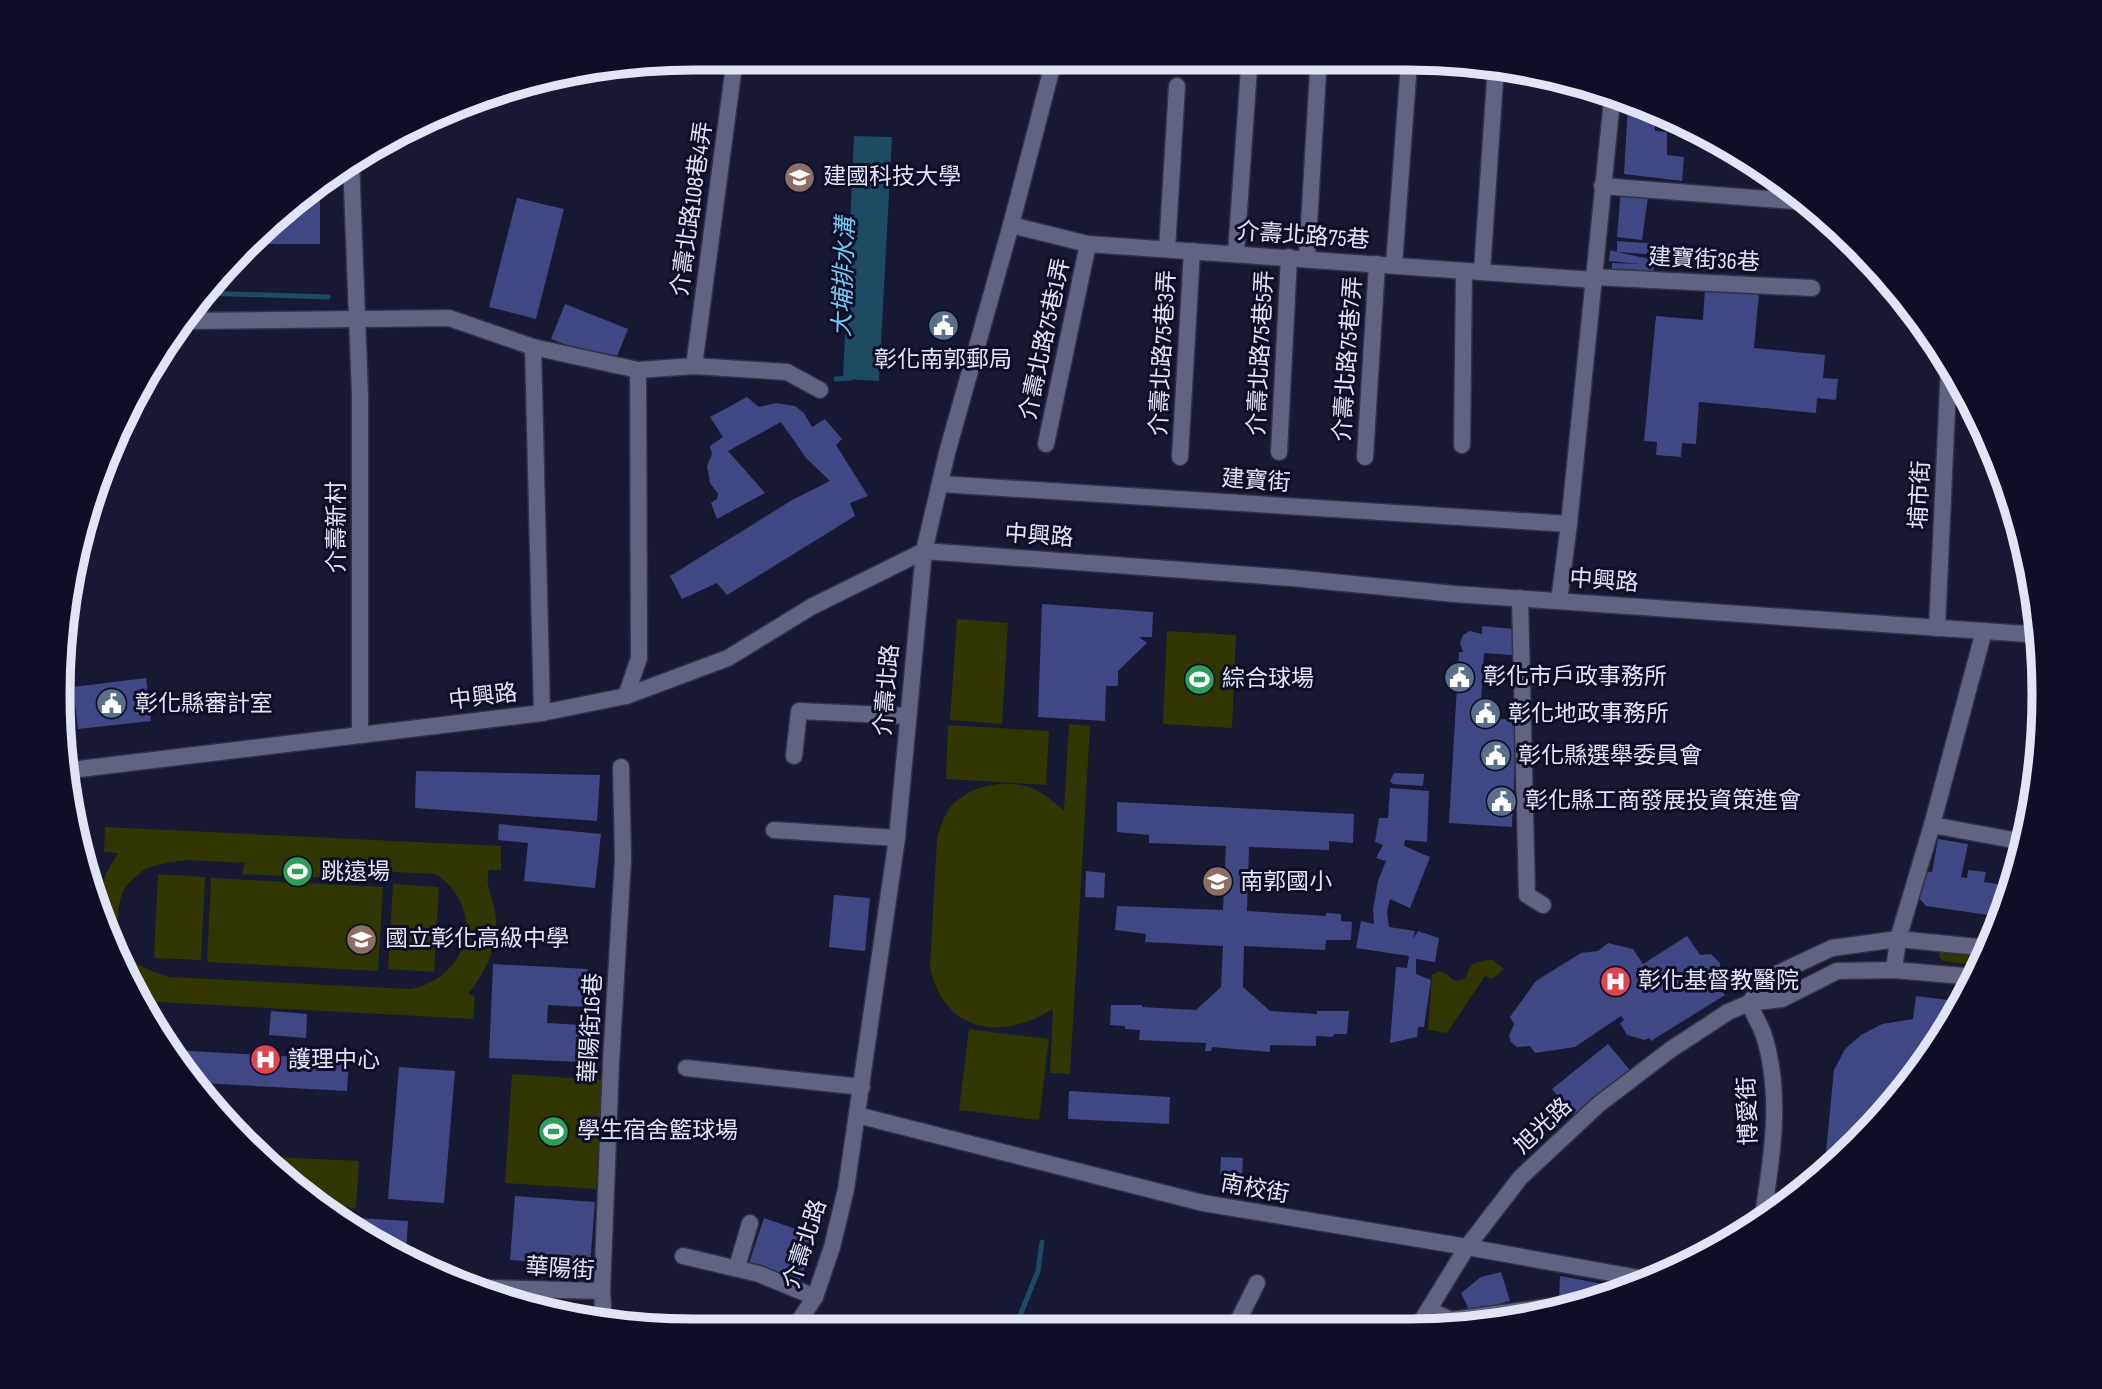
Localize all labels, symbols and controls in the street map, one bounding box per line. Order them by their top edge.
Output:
street label: 介壽北路108巷4弄 [666,120,718,298]
school or university icon: 建國科技大學 [783,160,817,194]
place label: 建國科技大學 [823,163,961,191]
water label: 大埔排水溝 [827,214,861,337]
street label: 介壽北路75巷 [1235,217,1371,255]
street label: 建寶街36巷 [1647,243,1761,277]
street label: 介壽北路75巷1弄 [1014,256,1076,422]
street label: 介壽北路75巷3弄 [1145,269,1181,437]
street label: 介壽北路75巷5弄 [1243,270,1279,436]
street label: 介壽北路75巷7弄 [1328,275,1368,443]
public building icon: 彰化南郭郵局 [926,309,960,343]
place label: 彰化南郭郵局 [874,346,1012,374]
street label: 埔市街 [1904,460,1936,530]
street label: 建寶街 [1221,465,1291,497]
street label: 介壽新村 [323,481,351,573]
street label: 中興路 [1004,520,1074,552]
street label: 中興路 [1569,565,1639,597]
street label: 介壽北路 [869,643,905,737]
public building icon: 彰化市戶政事務所 [1443,660,1477,694]
sports icon: 綜合球場 [1182,662,1216,696]
place label: 彰化市戶政事務所 [1483,663,1667,691]
place label: 綜合球場 [1222,665,1314,693]
street label: 中興路 [447,679,519,715]
public building icon: 彰化縣審計室 [95,687,129,721]
place label: 彰化縣審計室 [135,690,273,718]
public building icon: 彰化地政事務所 [1468,697,1502,731]
place label: 彰化地政事務所 [1508,700,1669,728]
public building icon: 彰化縣選舉委員會 [1478,739,1512,773]
place label: 彰化縣選舉委員會 [1518,742,1702,770]
public building icon: 彰化縣工商發展投資策進會 [1485,784,1519,818]
place label: 彰化縣工商發展投資策進會 [1525,787,1801,815]
sports icon: 跳遠場 [281,855,315,889]
place label: 跳遠場 [321,858,390,886]
school or university icon: 南郭國小 [1200,865,1234,899]
place label: 南郭國小 [1240,868,1332,896]
school or university icon: 國立彰化高級中學 [345,922,379,956]
place label: 國立彰化高級中學 [385,925,569,953]
hospital icon: 彰化基督教醫院 [1598,964,1632,998]
place label: 彰化基督教醫院 [1638,967,1799,995]
street label: 華陽街16巷 [574,972,608,1084]
hospital icon: 護理中心 [248,1043,282,1077]
place label: 護理中心 [288,1046,380,1074]
street label: 博愛街 [1733,1076,1763,1146]
street label: 旭光路 [1508,1092,1578,1160]
sports icon: 學生宿舍籃球場 [537,1114,571,1148]
place label: 學生宿舍籃球場 [577,1117,738,1145]
street label: 南校街 [1219,1169,1291,1209]
street label: 介壽北路 [777,1196,833,1292]
street label: 華陽街 [525,1253,595,1285]

